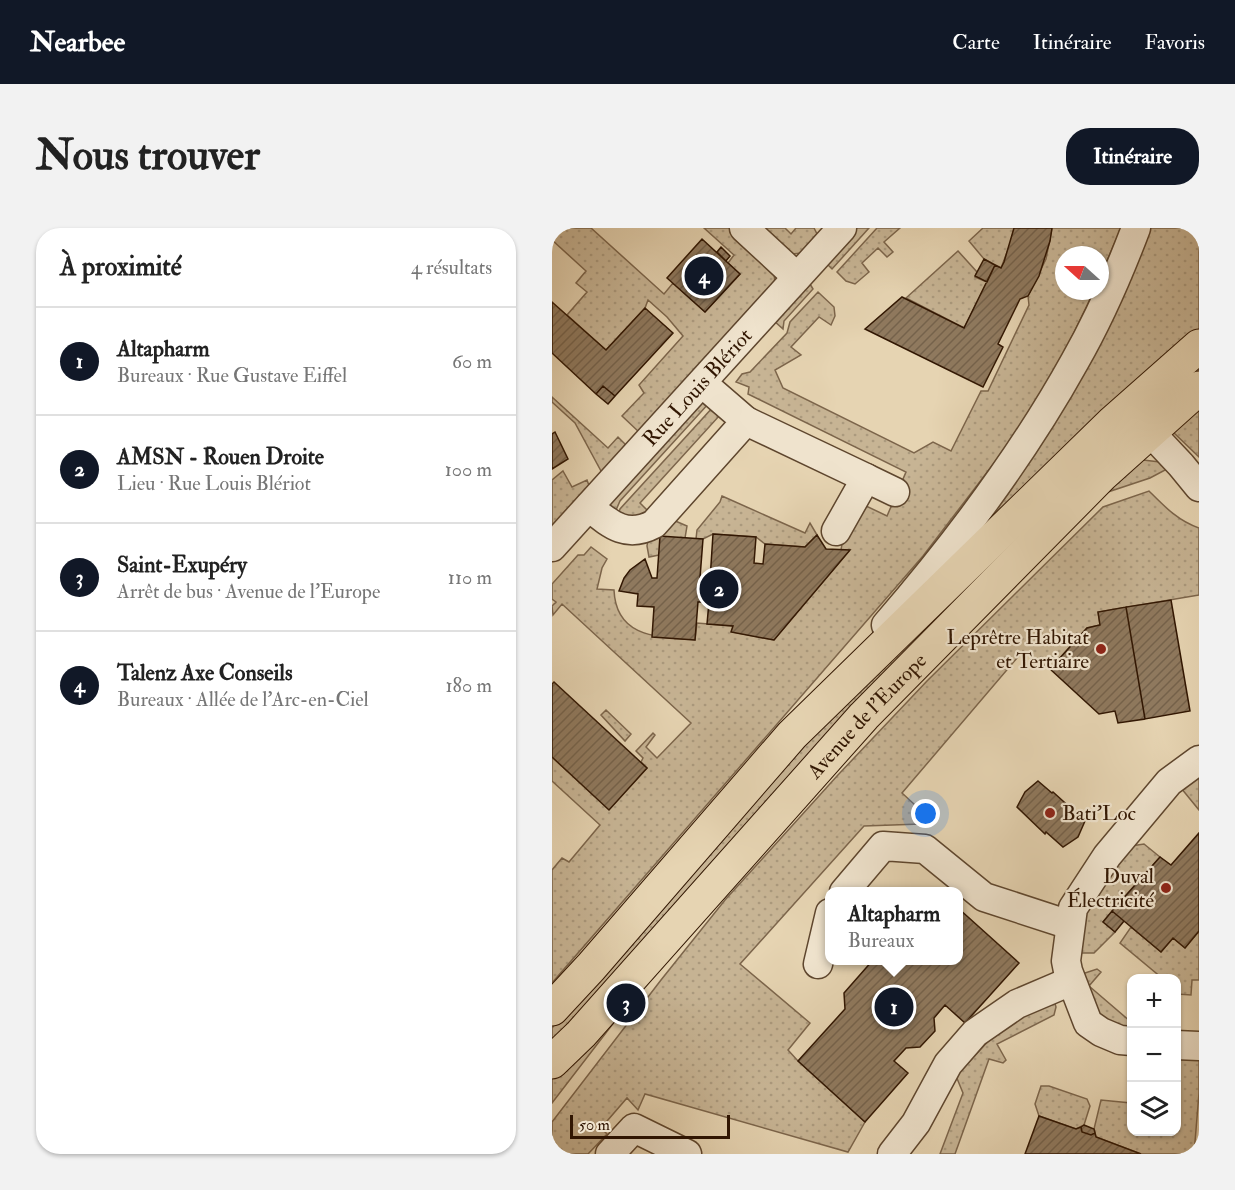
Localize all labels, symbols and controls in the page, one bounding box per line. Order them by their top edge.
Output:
text: Nearbee [30,25,125,60]
text: Carte [952,29,1000,56]
text: Itinéraire [1033,29,1111,56]
text: Favoris [1144,29,1205,56]
button: Itinéraire [1066,128,1199,185]
text: Nous trouver [36,130,260,182]
north arrow [1055,246,1109,300]
text: À proximité [60,251,182,283]
pin: 4 [684,254,724,298]
text: 4 résultats [411,255,492,280]
street label: Rue Louis Blériot [637,323,758,452]
text: Altapharm [117,335,209,363]
text: 1 [76,349,83,374]
text: 60 m [452,349,492,374]
text: Bureaux · Rue Gustave Eiffel [117,363,347,388]
text: AMSN - Rouen Droite [117,443,324,471]
text: 2 [74,457,85,482]
text: 100 m [445,457,492,482]
text: Lieu · Rue Louis Blériot [117,471,311,496]
text: Saint-Exupéry [117,551,247,579]
text: 3 [76,565,83,590]
text: 110 m [448,565,492,590]
pin: 2 [700,566,738,612]
text: Arrêt de bus · Avenue de l'Europe [117,579,380,604]
place label: Leprêtre Habitat et Tertiaire [946,624,1089,675]
marker: Leprêtre Habitat et Tertiaire [1094,642,1108,656]
street label: Avenue de l'Europe [801,647,933,785]
text: Talenz Axe Conseils [117,659,293,687]
text: 4 [74,673,85,698]
text: 180 m [445,673,492,698]
text: Bureaux · Allée de l'Arc-en-Ciel [117,687,369,712]
your location [911,799,940,828]
place label: Bati'Loc [1062,800,1137,827]
marker: Bati'Loc [1043,806,1057,820]
place label: Duval Électricité [1067,863,1155,914]
marker: Duval Électricité [1159,881,1173,895]
popup [825,887,963,965]
text: Altapharm [848,900,940,928]
text: Bureaux [848,928,914,953]
map controls [1127,974,1181,1136]
button: + [1127,974,1181,1028]
pin: 3 [606,980,646,1026]
pin: 1 [874,984,914,1030]
button: − [1127,1028,1181,1082]
button: layers [1127,1082,1181,1136]
scale bar [570,1112,730,1140]
text: 50 m [579,1115,610,1135]

